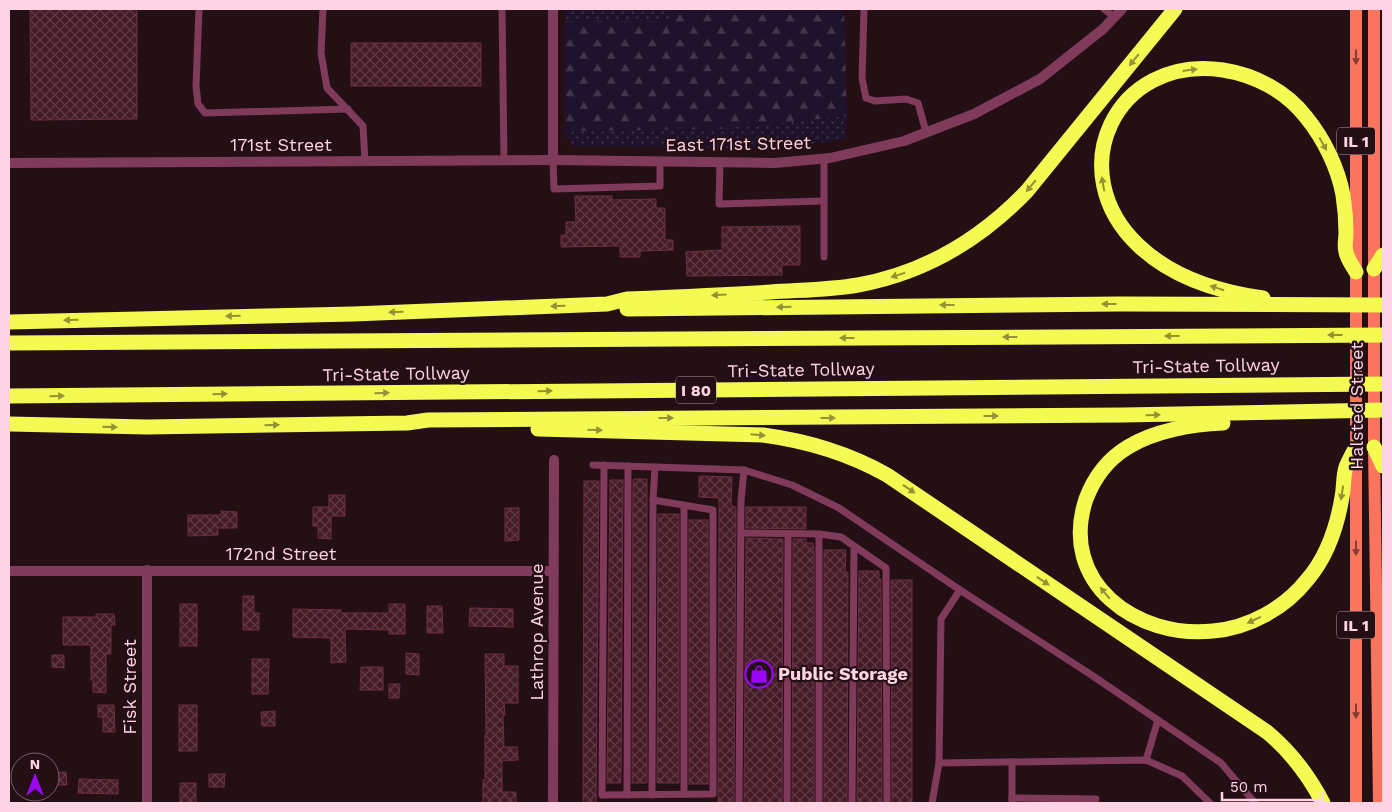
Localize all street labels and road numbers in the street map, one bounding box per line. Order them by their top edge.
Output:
road number: IL 1 [1337,128,1375,154]
street label: East 171st Street [665,132,812,155]
street label: 171st Street [230,134,332,155]
street label: Halsted Street [1346,342,1367,470]
street label: Tri-State Tollway [1132,354,1280,377]
street label: Tri-State Tollway [727,358,875,381]
street label: Tri-State Tollway [322,362,470,385]
road number: I 80 [676,376,716,404]
street label: 172nd Street [226,543,337,564]
street label: Lathrop Avenue [526,563,547,701]
road number: IL 1 [1337,612,1375,638]
street label: Fisk Street [119,639,140,735]

